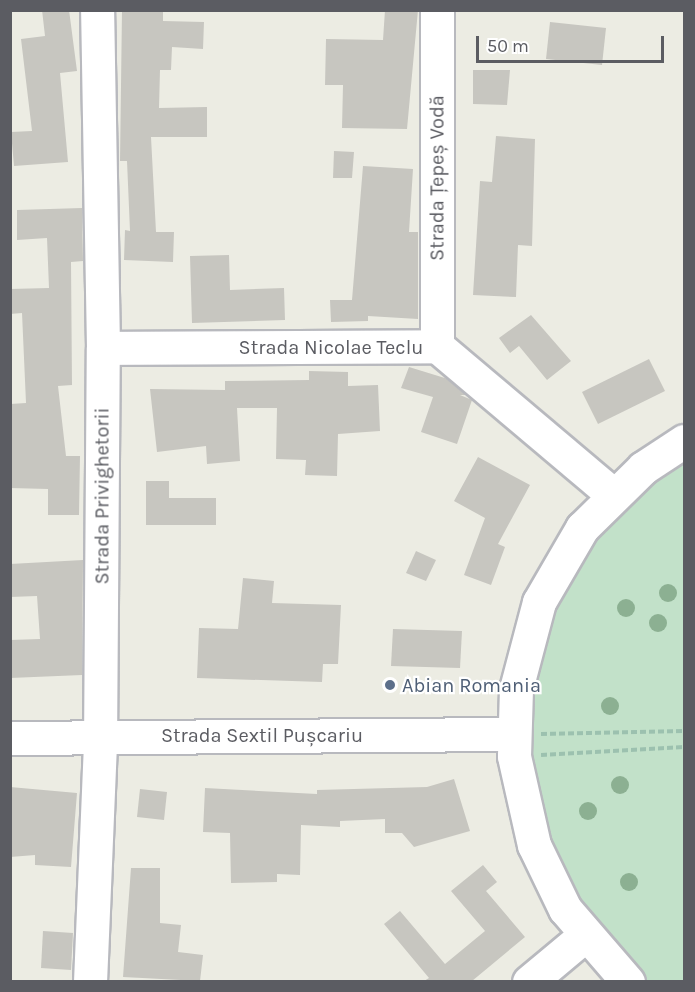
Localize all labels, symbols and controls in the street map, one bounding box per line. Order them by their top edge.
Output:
scale bar [479,24,666,62]
text: 50 m [487,35,529,57]
street label: Strada Țepeș Vodă [425,95,449,261]
street label: Strada Nicolae Teclu [239,335,423,359]
street label: Strada Privighetorii [90,408,114,584]
place label: Abian Romania [402,673,541,697]
marker: Abian Romania [383,678,397,692]
street label: Strada Sextil Pușcariu [161,723,363,747]

